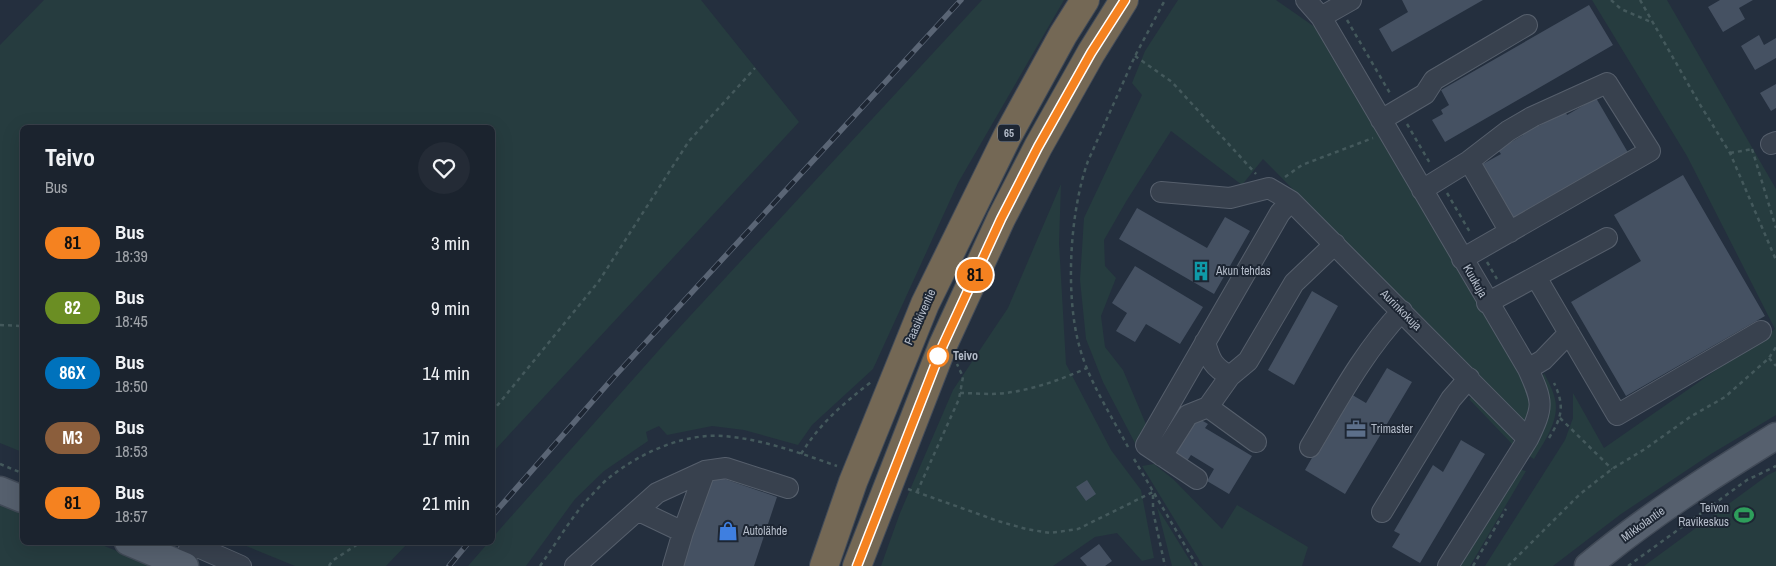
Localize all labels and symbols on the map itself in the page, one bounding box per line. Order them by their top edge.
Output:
road number: 65 [998,125,1020,142]
line badge: 81 [952,259,998,291]
building icon: Akun tehdas [1190,260,1212,282]
street label: Kuukuja [1459,262,1491,301]
place label: Akun tehdas [1215,263,1271,279]
street label: Aurinkokuja [1376,285,1425,334]
street label: Paasikiventie [901,287,939,347]
marker: Teivo [927,345,949,367]
place label: Teivo [953,348,978,364]
office icon: Trimaster [1345,418,1367,440]
place label: Trimaster [1371,421,1413,437]
place label: Teivon Ravikeskus [1678,500,1729,530]
street label: Mikkolantie [1618,503,1668,545]
sports icon: Teivon Ravikeskus [1733,504,1755,526]
shop icon: Autolähde [717,520,739,542]
place label: Autolähde [742,523,787,539]

